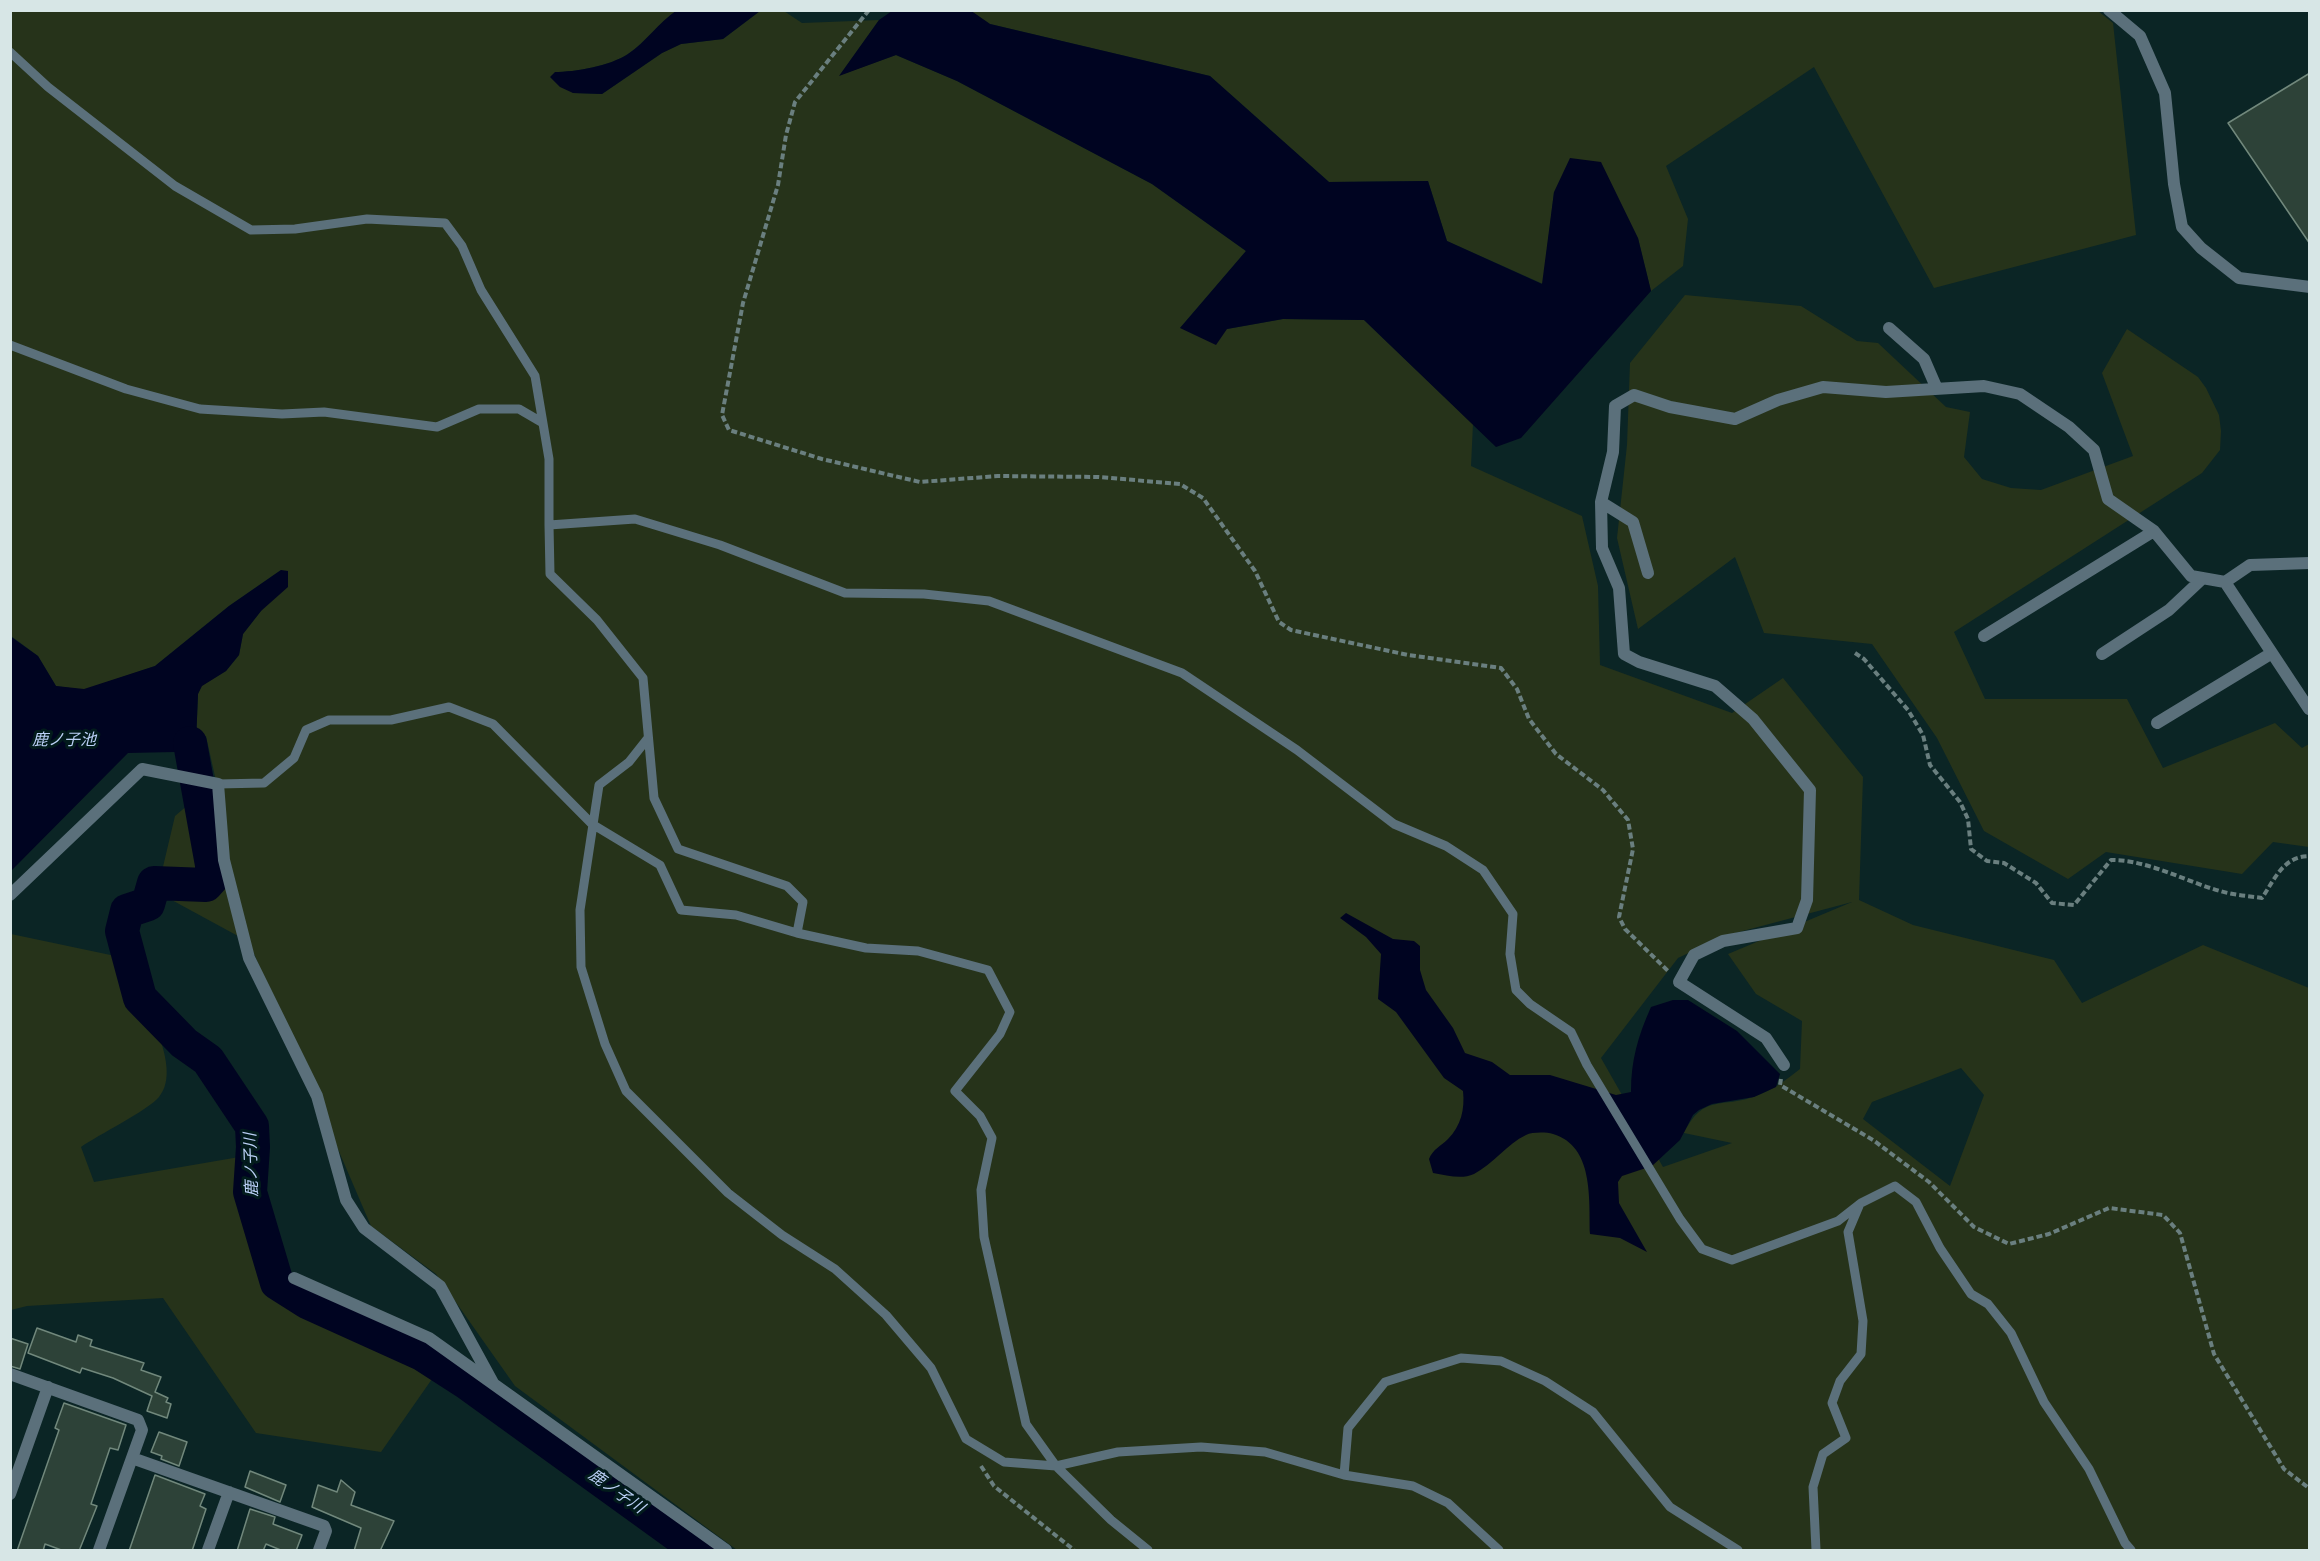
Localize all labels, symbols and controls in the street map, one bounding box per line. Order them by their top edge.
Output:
water label: 鹿ノ子池 [32,731,96,751]
water label: 鹿ノ子川 [241,1133,263,1197]
water label: 鹿ノ子川 [584,1466,648,1518]

